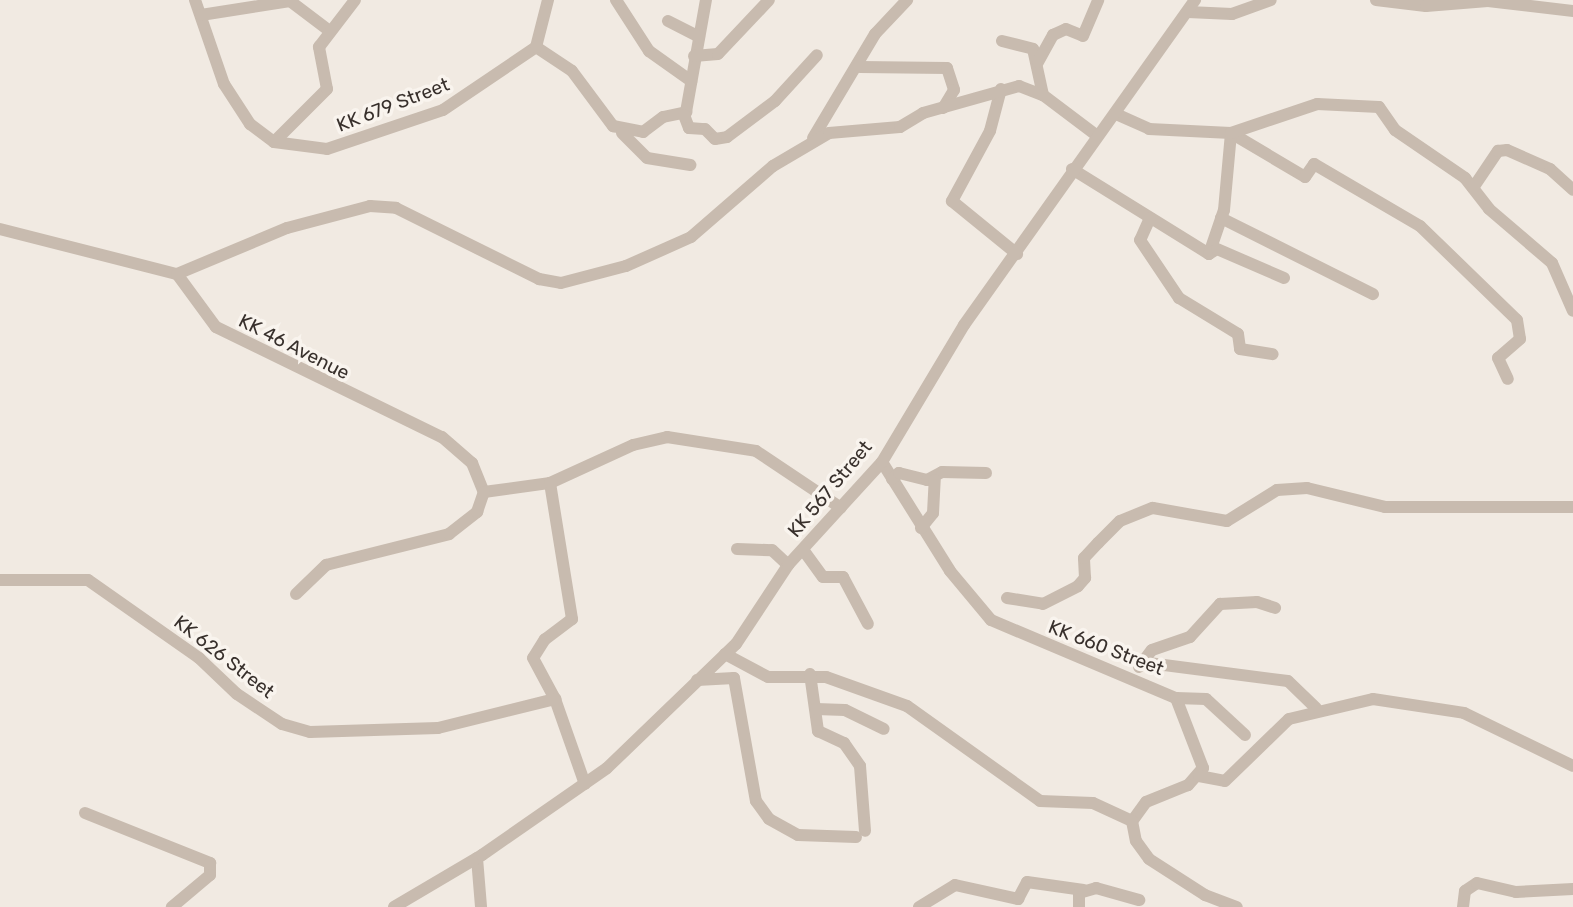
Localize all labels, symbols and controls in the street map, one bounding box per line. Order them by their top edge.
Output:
street label: KK 679 Street [333,73,453,137]
street label: KK 46 Avenue [234,309,354,385]
street label: KK 567 Street [783,436,877,542]
street label: KK 626 Street [169,611,279,703]
street label: KK 660 Street [1045,615,1167,681]

